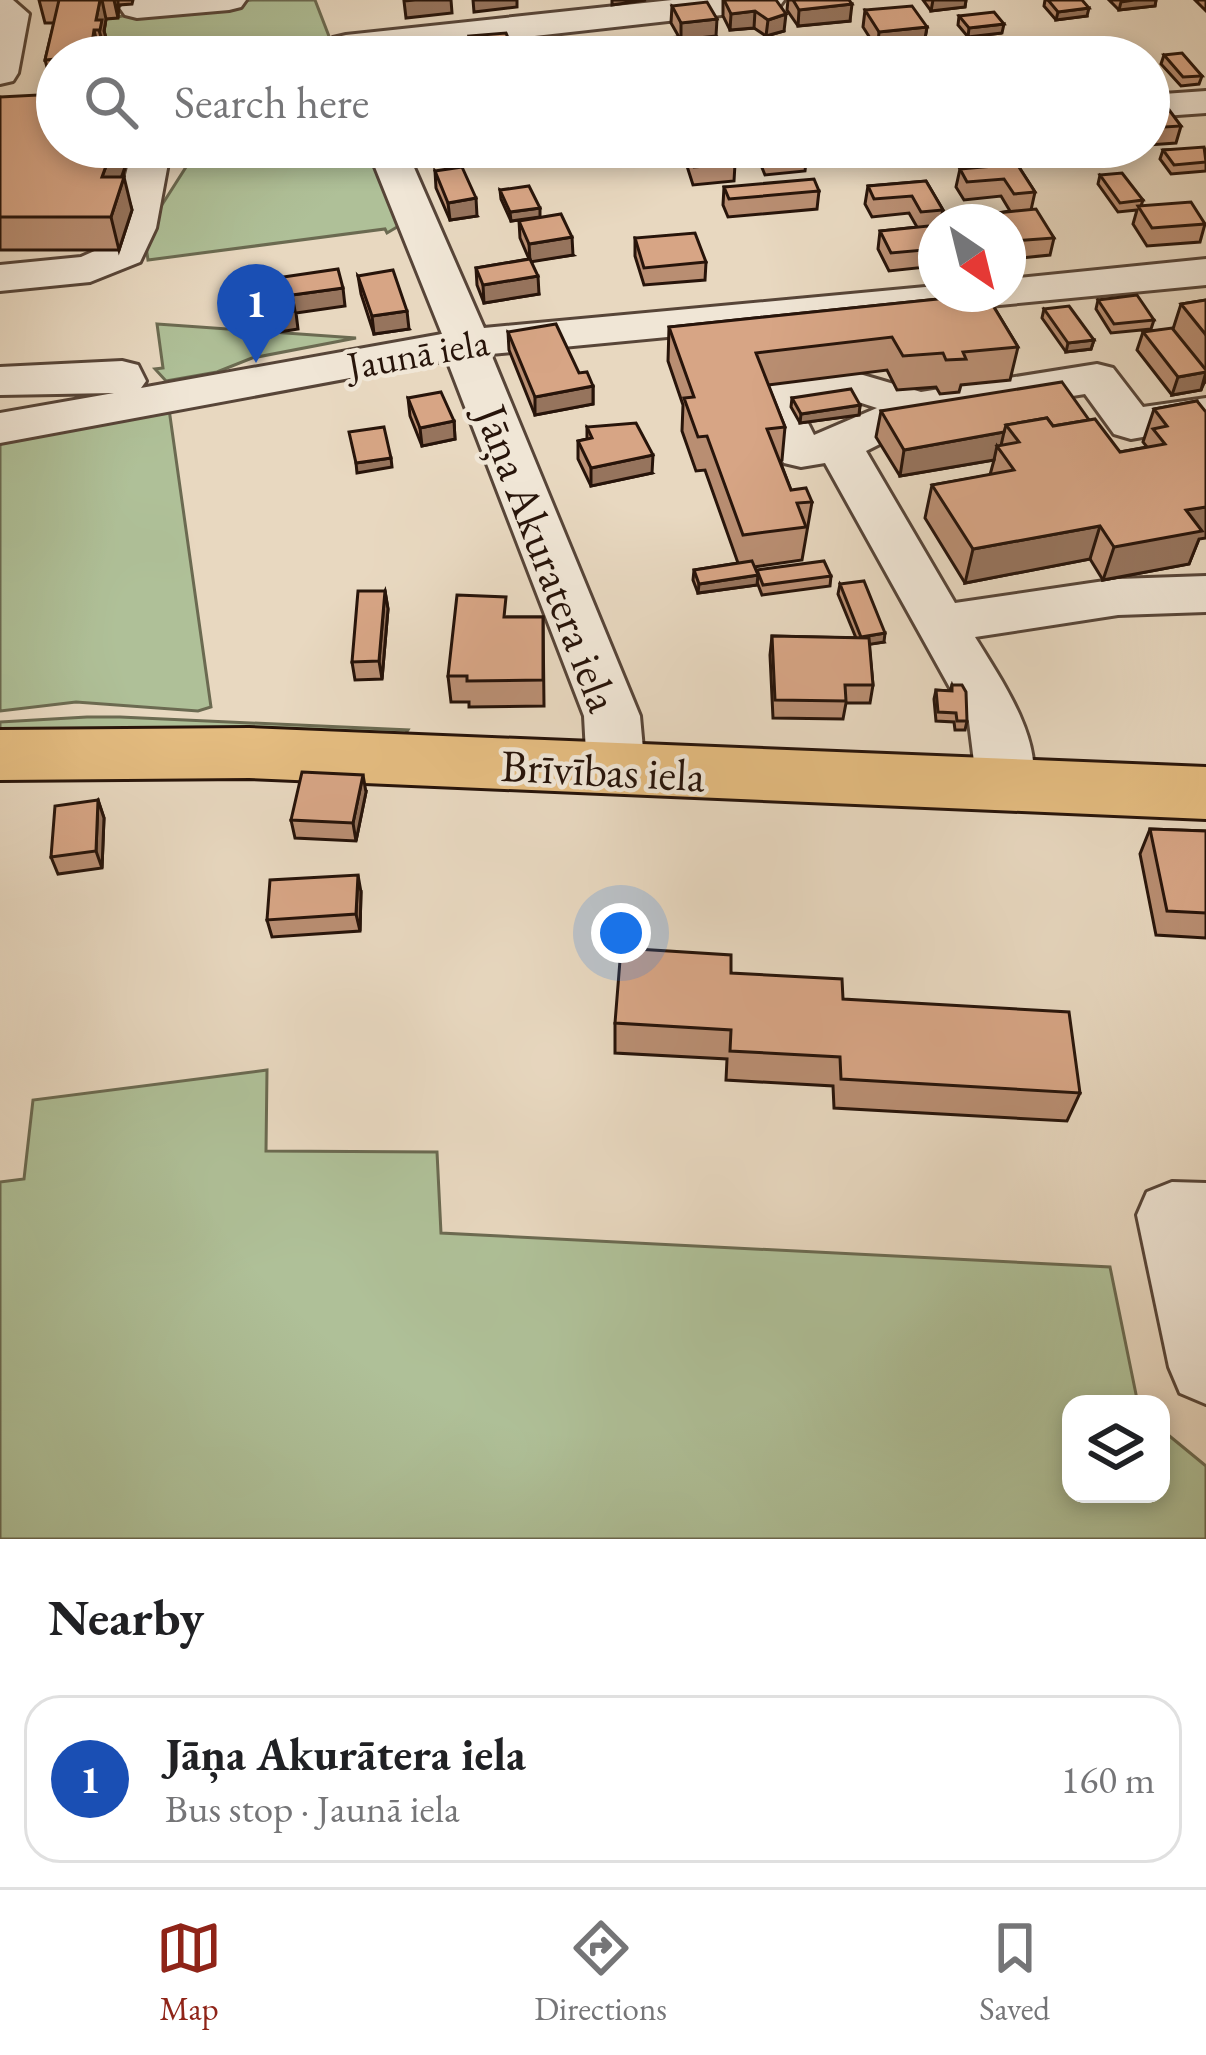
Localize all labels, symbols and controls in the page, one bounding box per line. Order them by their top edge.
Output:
search box [36,36,1170,168]
icon: search [78,69,144,135]
text: Search here [174,73,369,131]
north arrow [918,204,1026,312]
pin: 1 [217,264,295,363]
street label: Jaunā iela [340,316,493,392]
street label: Jāņa Akuratera iela [461,393,633,720]
street label: Brīvības iela [499,736,707,804]
your location [591,903,651,963]
map controls [1062,1395,1170,1503]
button: layers [1062,1395,1170,1503]
text: Nearby [48,1584,204,1650]
text: Jāņa Akurātera iela [165,1725,526,1783]
text: 1 [80,1754,100,1805]
text: 160 m [1061,1754,1155,1805]
text: Bus stop · Jaunā iela [165,1783,460,1834]
tab: Map [156,1915,222,2030]
tab: Directions [534,1915,667,2030]
tab: Saved [979,1915,1050,2030]

